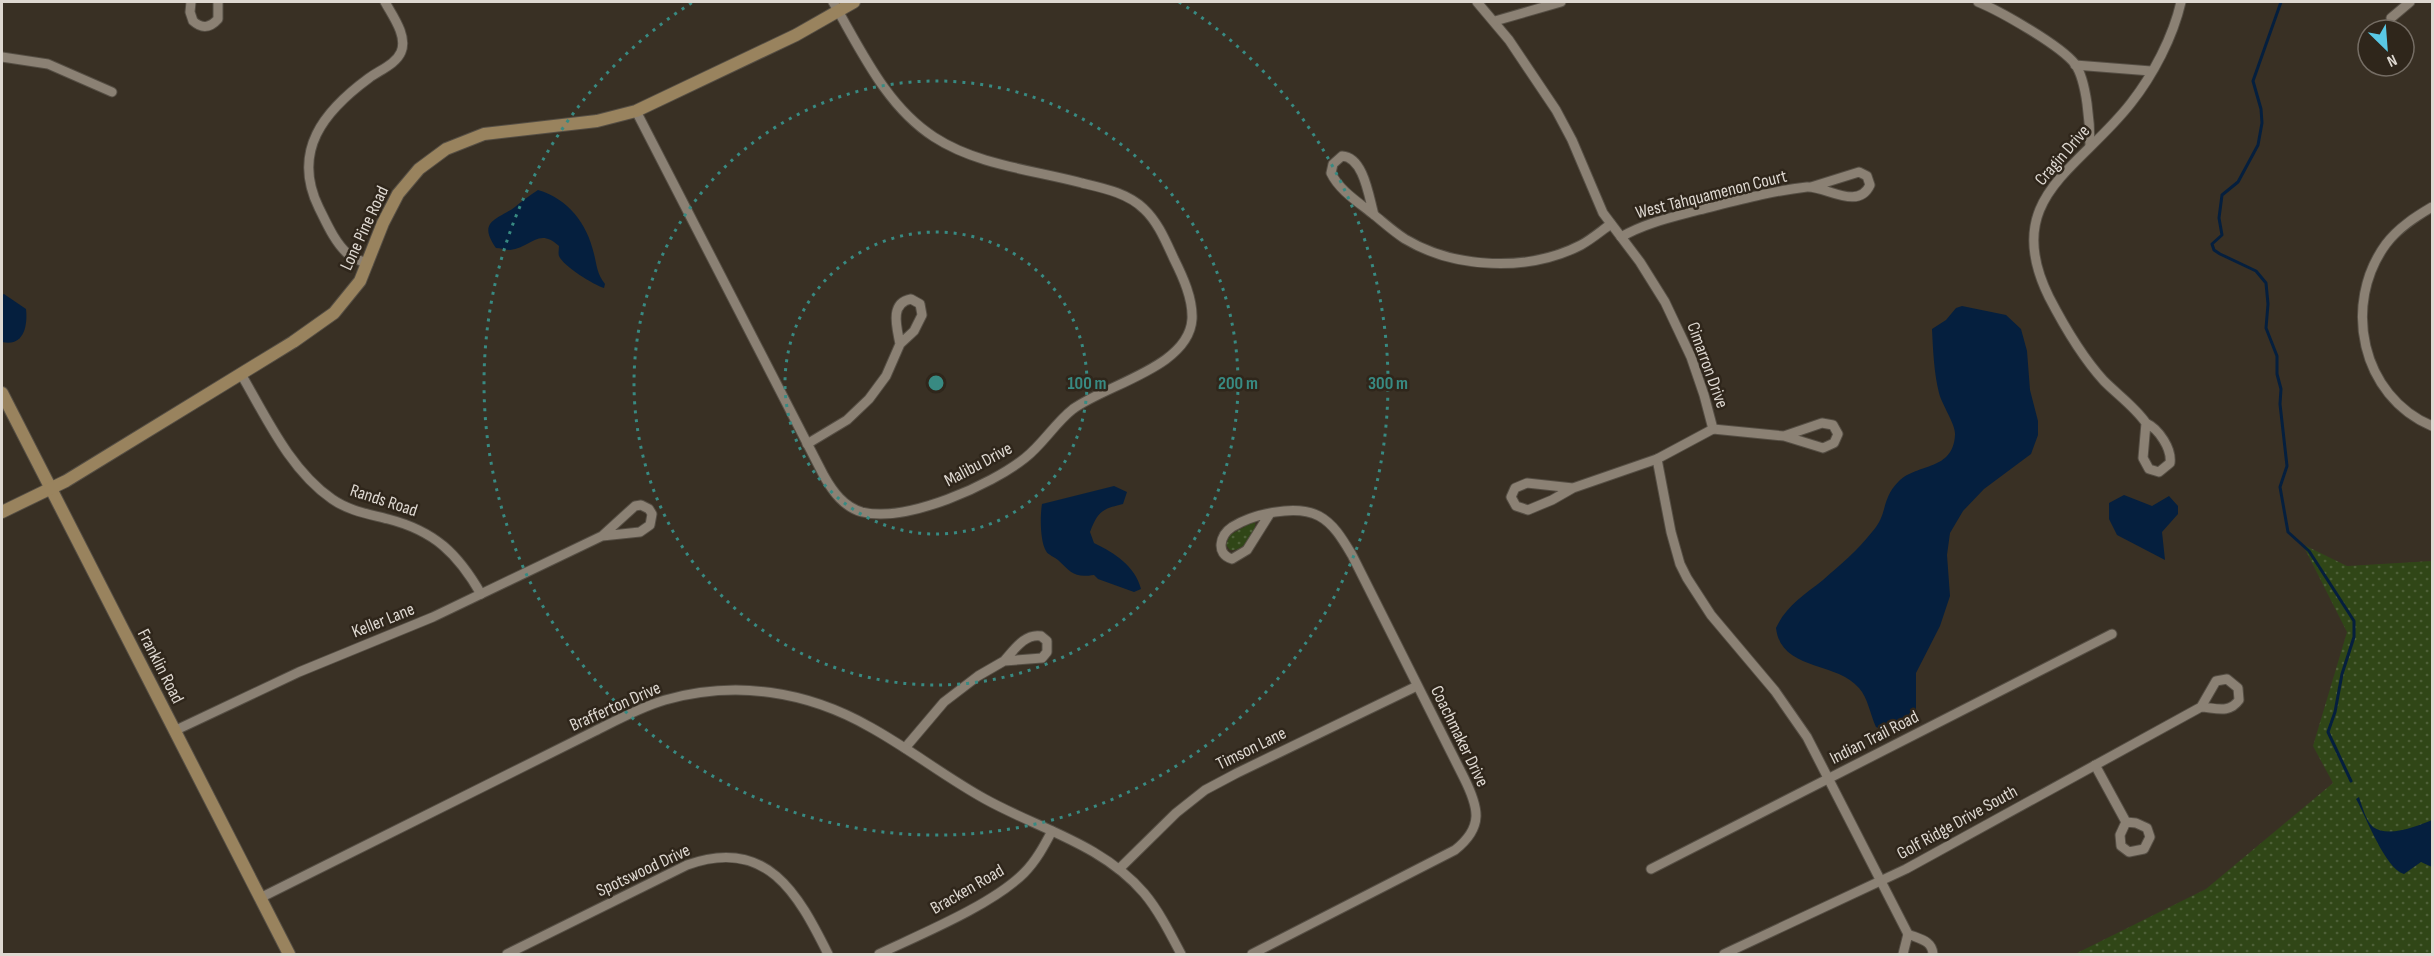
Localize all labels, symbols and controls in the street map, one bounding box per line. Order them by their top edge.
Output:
north arrow [2356,18,2416,78]
text: N [2384,50,2400,71]
street label: Cragin Drive [2031,121,2094,190]
street label: West Tahquamenon Court [1633,165,1789,223]
street label: Lone Pine Road [336,183,393,274]
street label: Cimarron Drive [1682,319,1733,411]
centre of rings [926,373,946,393]
text: 100 m [1068,373,1107,394]
text: 200 m [1218,373,1258,394]
text: 300 m [1368,373,1408,394]
street label: Malibu Drive [941,438,1016,491]
street label: Rands Road [348,480,420,521]
street label: Keller Lane [349,598,418,642]
street label: Franklin Road [133,625,188,707]
street label: Brafferton Drive [567,677,664,736]
street label: Coachmaker Drive [1426,682,1493,790]
street label: Indian Trail Road [1826,706,1922,769]
street label: Timson Lane [1213,723,1290,774]
street label: Golf Ridge Drive South [1893,781,2021,864]
street label: Spotswood Drive [593,840,694,901]
street label: Bracken Road [927,860,1008,919]

